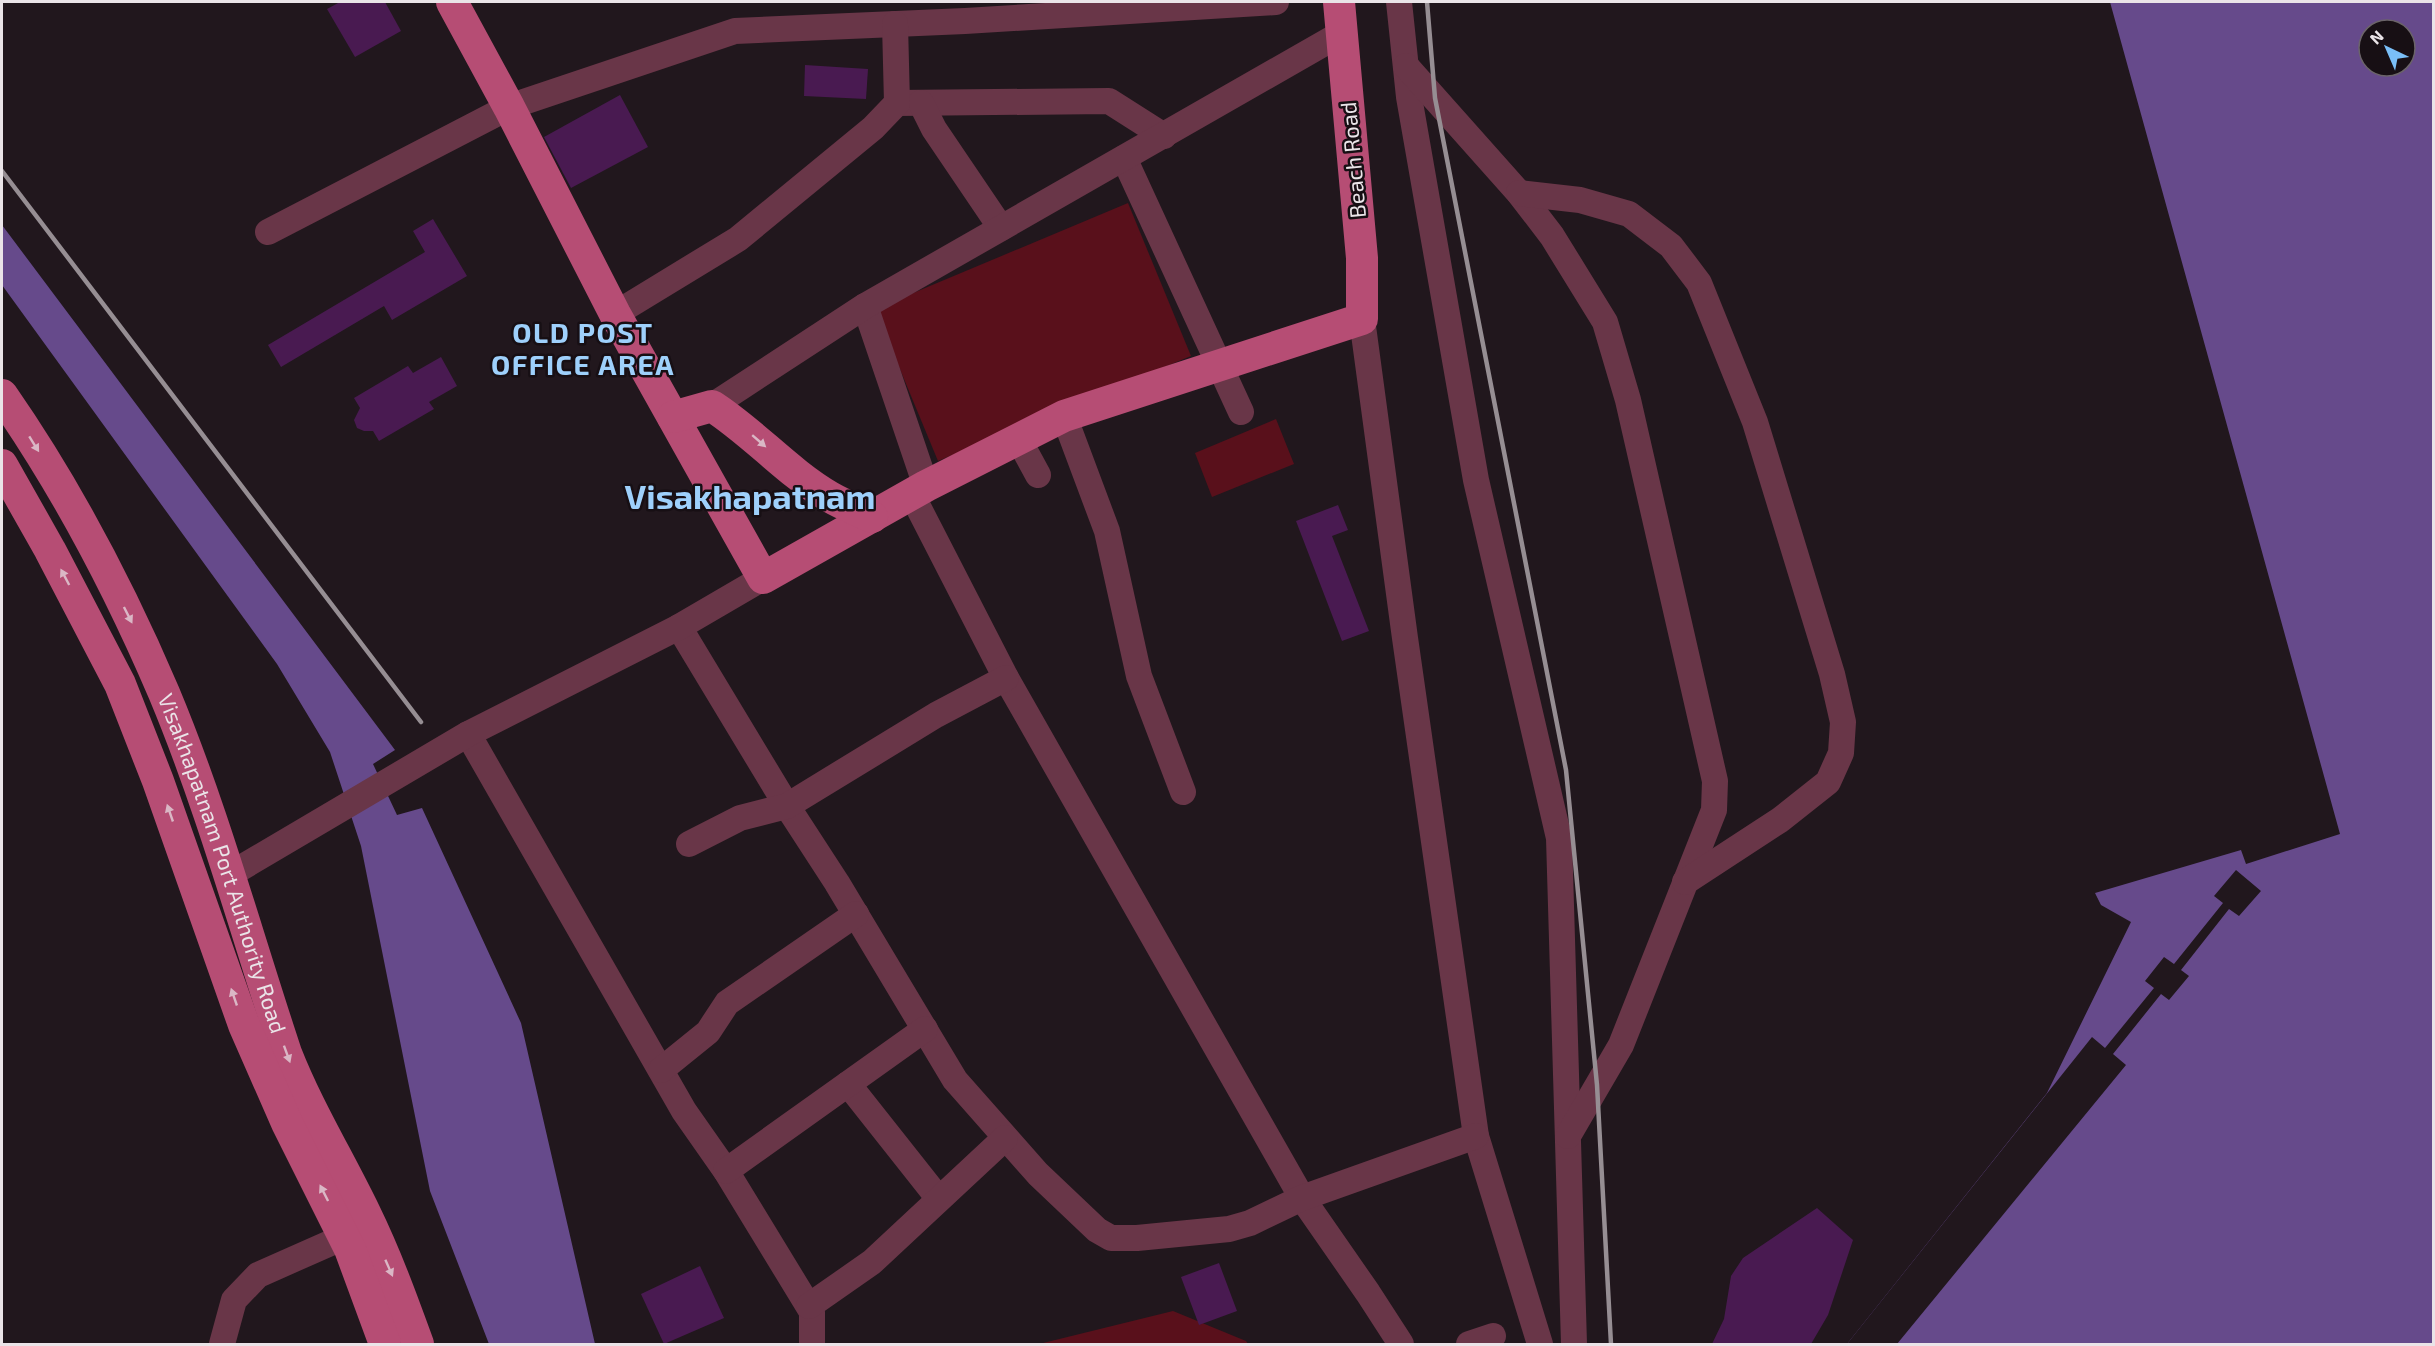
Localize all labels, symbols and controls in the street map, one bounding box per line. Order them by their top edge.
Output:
north arrow [2357,18,2417,78]
text: N [2365,26,2387,48]
street label: Beach Road [1334,101,1370,219]
district label: OLD POST OFFICE AREA [491,315,675,381]
one-way arrow [751,434,766,447]
one-way arrow [28,436,39,452]
district label: Visakhapatnam [625,475,875,516]
one-way arrow [60,569,70,586]
one-way arrow [124,606,133,623]
street label: Visakhapatnam Port Authority Road [154,689,293,1036]
one-way arrow [164,804,174,822]
one-way arrow [229,988,238,1006]
one-way arrow [282,1046,292,1064]
one-way arrow [319,1184,329,1201]
one-way arrow [384,1259,394,1277]

